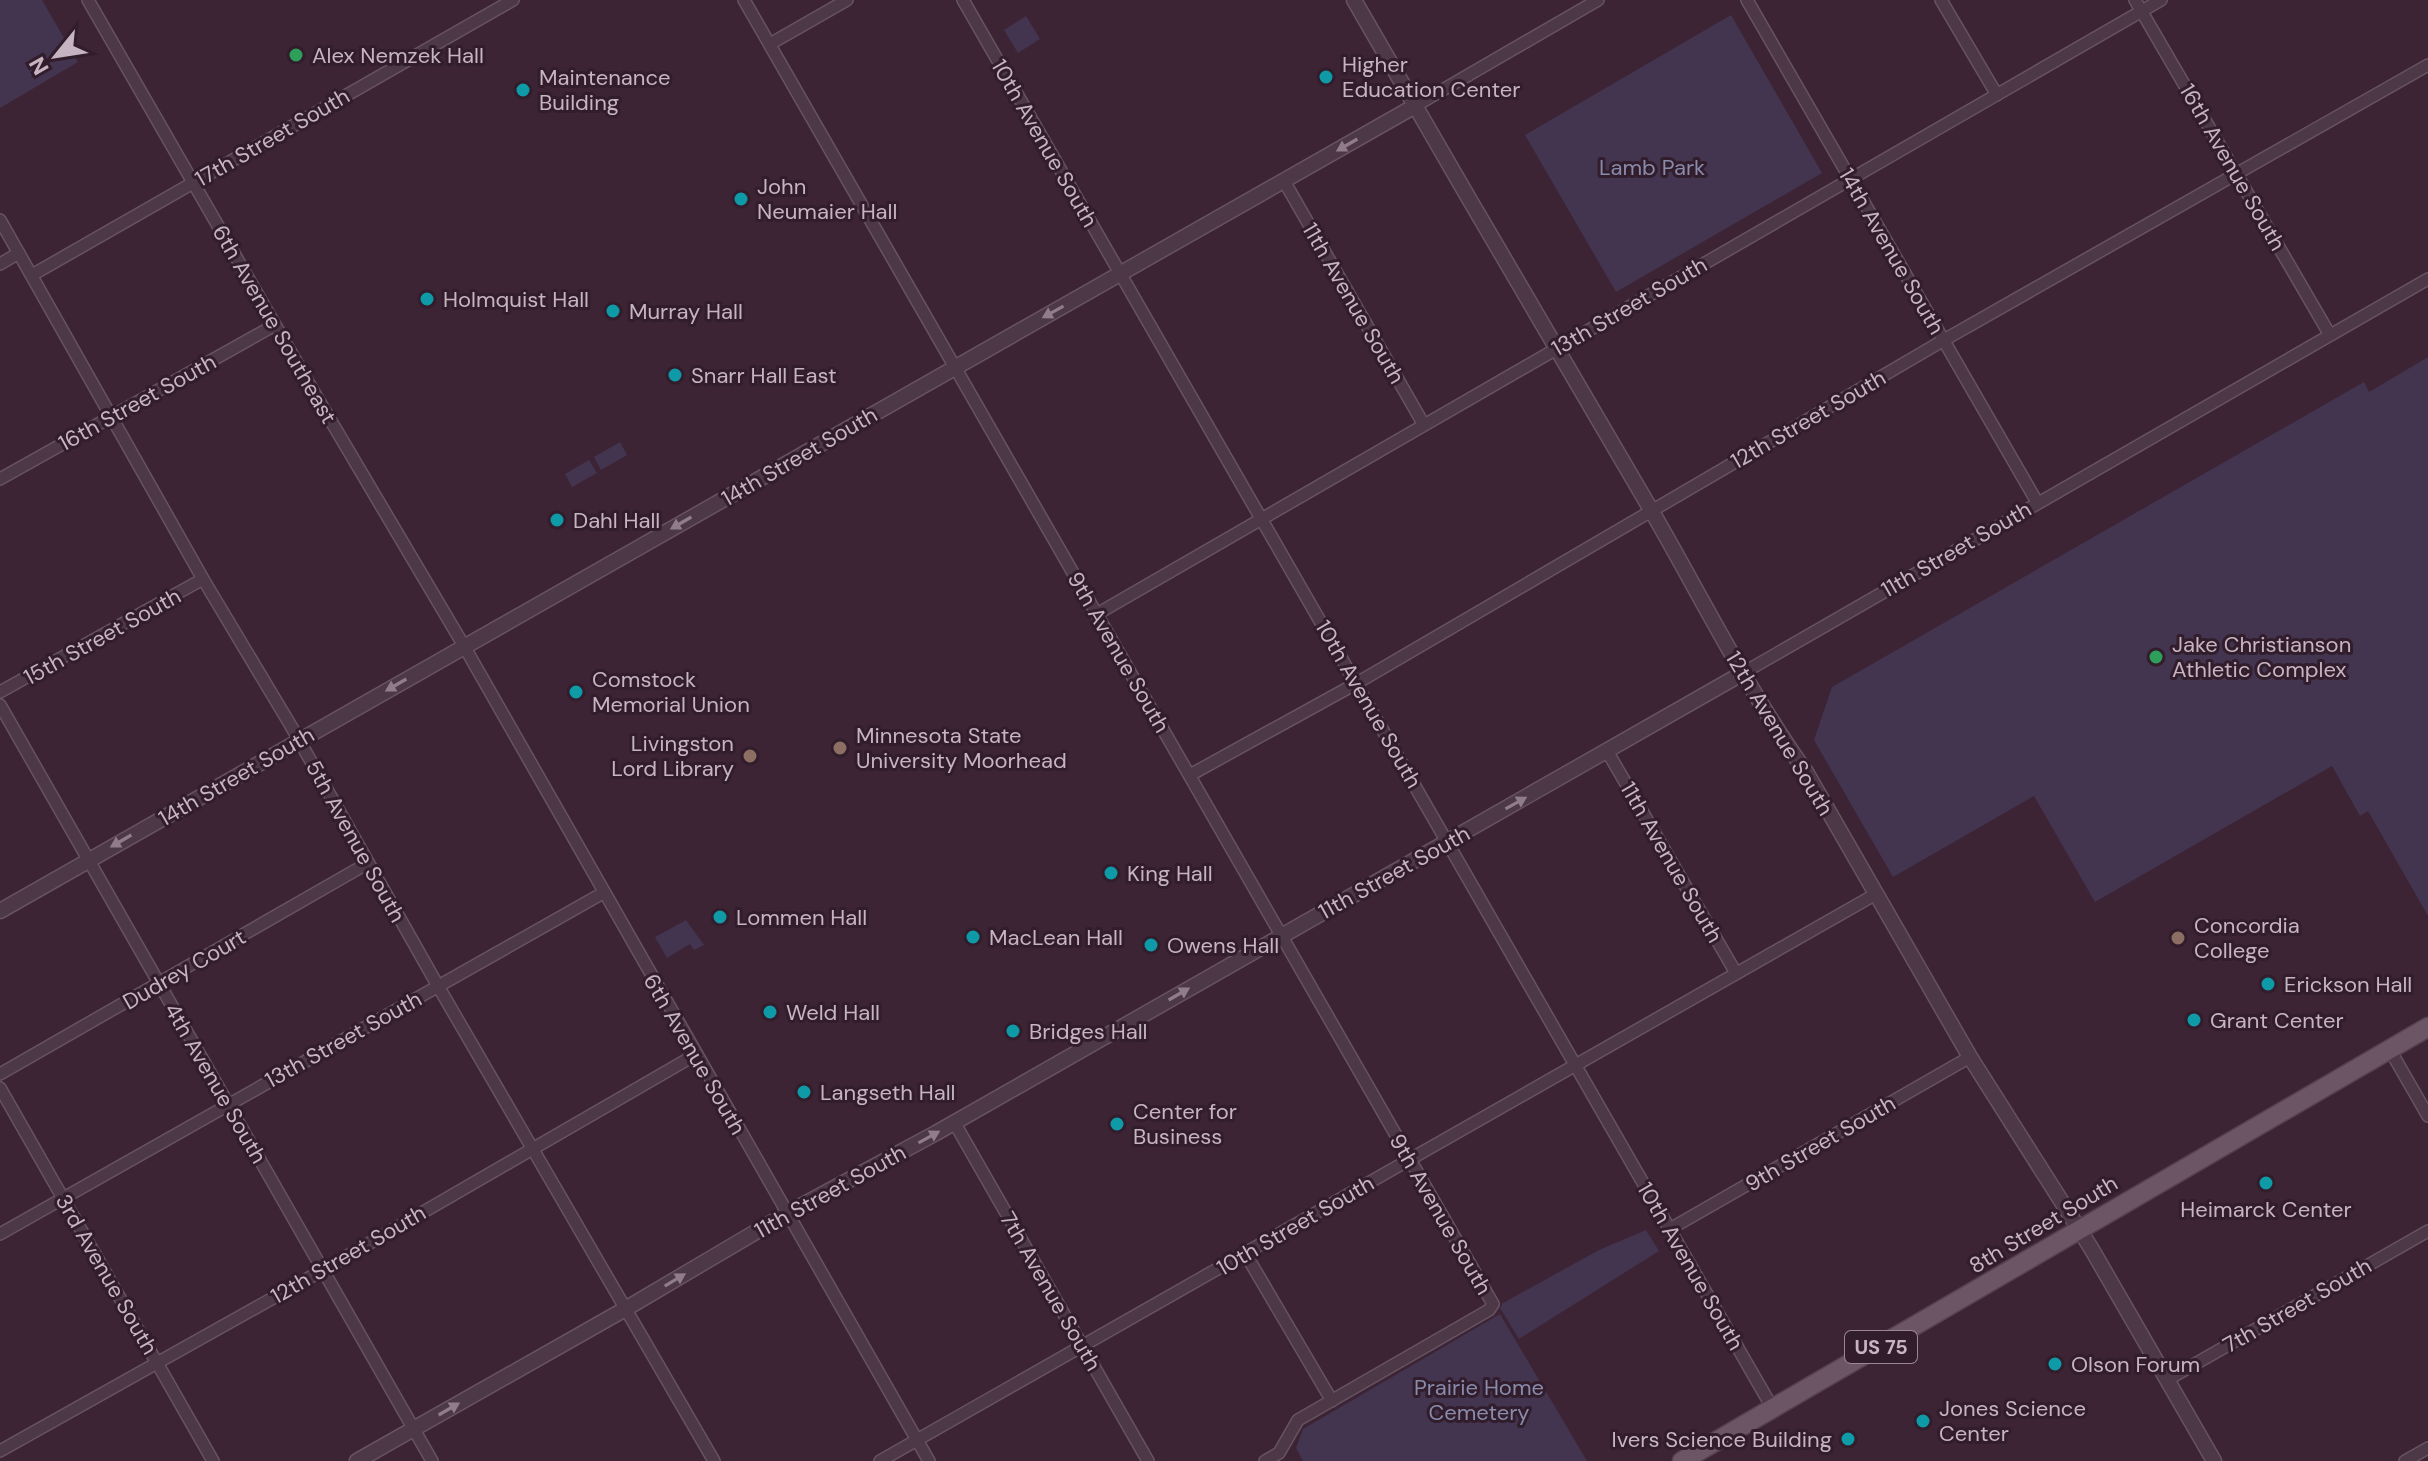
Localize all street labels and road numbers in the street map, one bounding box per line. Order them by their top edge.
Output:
street label: 10th Avenue South [985,54,1104,232]
street label: 16th Avenue South [2173,79,2292,256]
street label: 17th Street South [190,81,355,193]
street label: 14th Avenue South [1832,163,1951,340]
street label: 11th Avenue South [1296,218,1411,389]
street label: 6th Avenue Southeast [206,220,343,429]
street label: 13th Street South [1546,250,1712,363]
street label: 16th Street South [53,347,221,458]
street label: 12th Street South [1725,363,1891,476]
street label: 14th Street South [716,400,882,513]
street label: 11th Street South [1876,495,2037,604]
street label: 9th Avenue South [1061,567,1176,738]
street label: 15th Street South [19,581,186,692]
street label: 10th Avenue South [1309,615,1428,793]
street label: 12th Avenue South [1719,646,1840,821]
street label: 14th Street South [153,720,319,833]
street label: 5th Avenue South [299,755,412,927]
street label: 11th Avenue South [1614,777,1729,948]
street label: 11th Street South [1313,819,1475,926]
street label: Dudrey Court [117,922,251,1016]
street label: 6th Avenue South [637,969,752,1140]
street label: 13th Street South [260,984,427,1095]
street label: 4th Avenue South [158,998,273,1169]
street label: 9th Street South [1740,1089,1901,1198]
street label: 9th Avenue South [1383,1129,1498,1300]
street label: 11th Street South [749,1138,911,1245]
street label: 10th Street South [1211,1169,1379,1282]
street label: 8th Street South [1964,1169,2123,1280]
street label: 10th Avenue South [1631,1177,1750,1355]
street label: 3rd Avenue South [49,1189,164,1360]
street label: 12th Street South [265,1198,431,1311]
street label: 7th Avenue South [993,1206,1108,1376]
street label: 7th Street South [2218,1251,2377,1360]
road number: US 75 [1845,1331,1917,1363]

